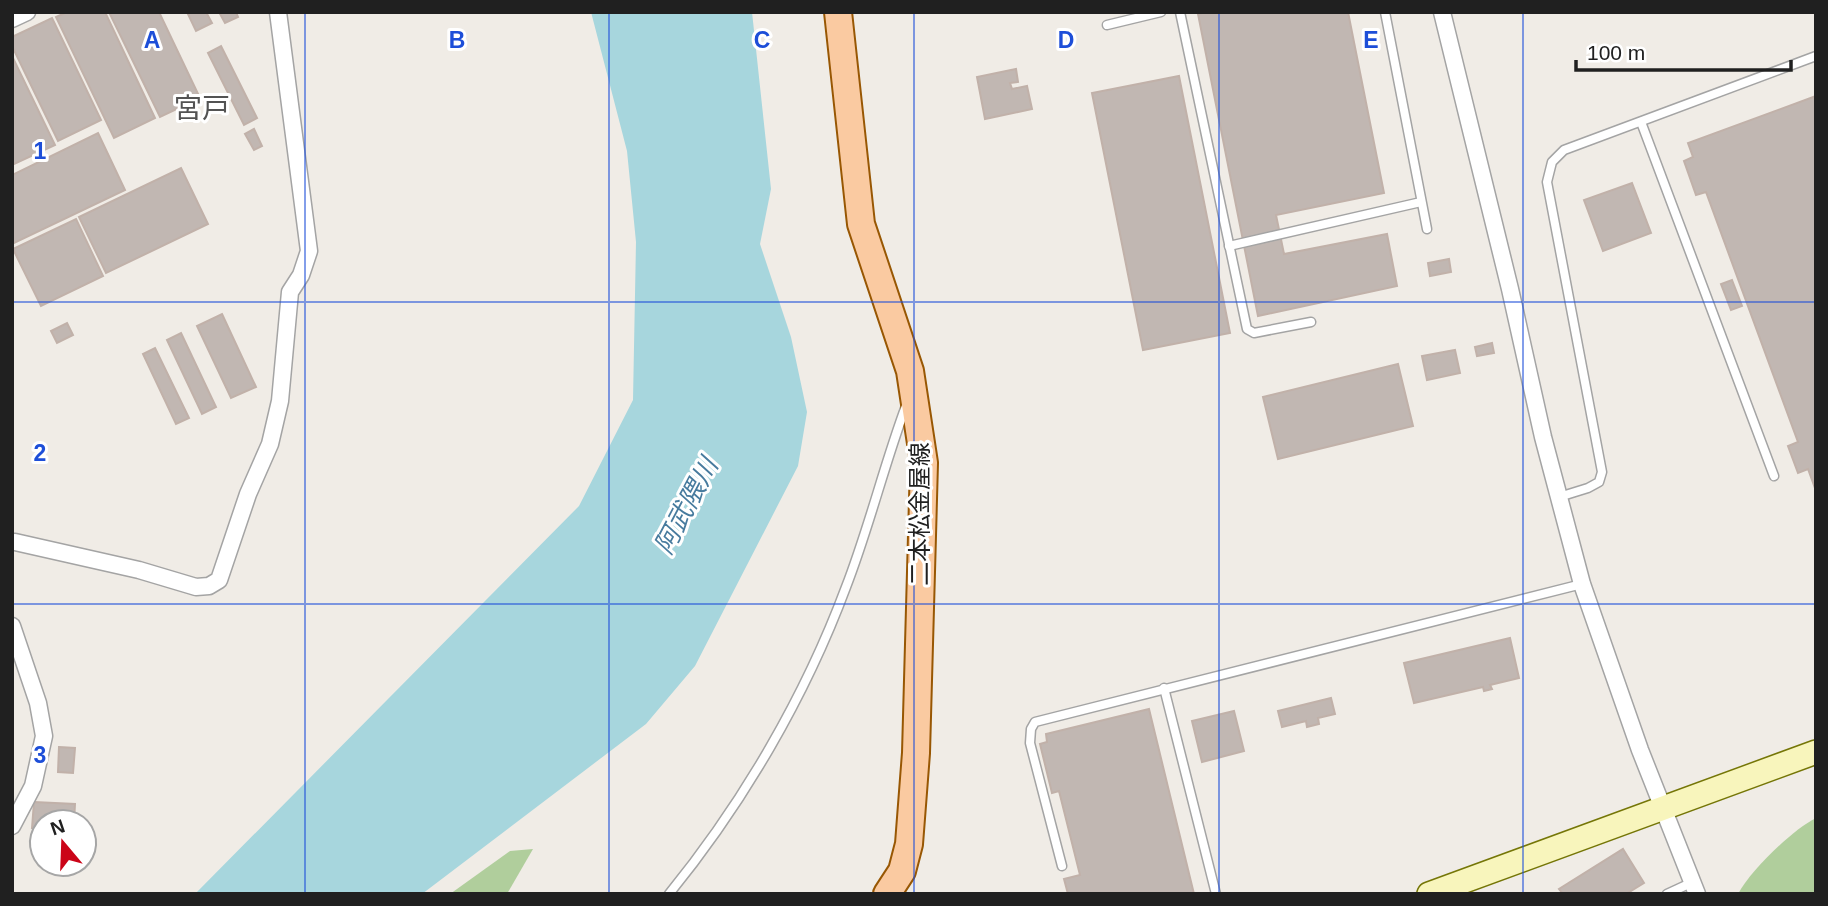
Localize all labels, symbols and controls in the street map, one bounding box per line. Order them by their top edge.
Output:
text: A [144,27,160,53]
text: B [449,27,465,53]
text: C [754,27,770,53]
text: D [1058,27,1074,53]
text: E [1363,27,1379,53]
scale bar [1576,28,1791,72]
text: 100 m [1587,41,1645,64]
district label: 宮戸 [174,93,230,124]
text: 1 [34,138,47,164]
text: 2 [34,440,46,466]
street label: 二本松金屋線 [906,442,933,586]
water label: 阿武隈川 [648,450,725,559]
text: 3 [34,742,46,768]
north arrow [28,808,98,878]
text: N [48,815,68,840]

